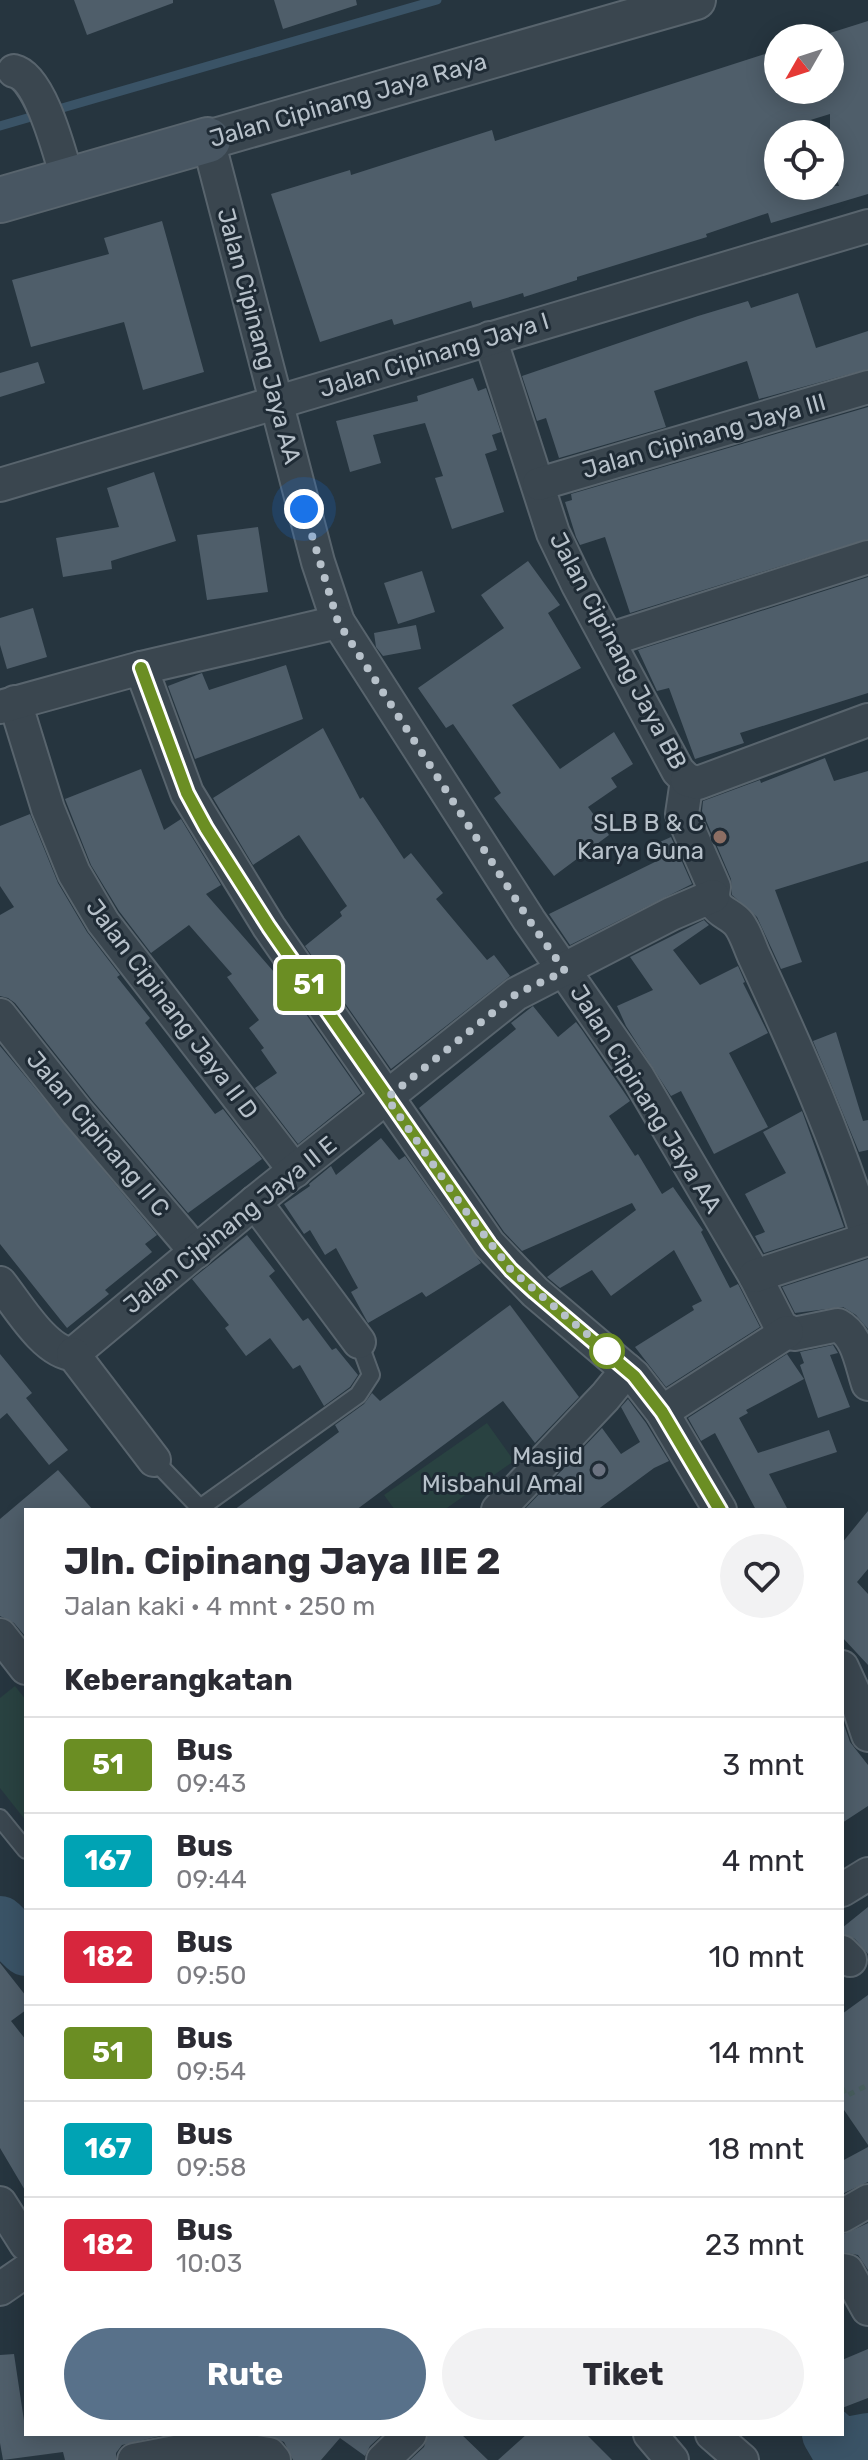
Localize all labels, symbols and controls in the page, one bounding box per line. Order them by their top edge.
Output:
north arrow [764,24,844,104]
map controls [764,24,844,200]
street label: Jalan Cipinang Jaya Raya [206,47,490,153]
button: locate [764,120,844,200]
street label: Jalan Cipinang Jaya AA [211,205,307,467]
street label: Jalan Cipinang Jaya I [316,307,552,403]
street label: Jalan Cipinang Jaya III [579,388,829,484]
your location [284,489,324,529]
street label: Jalan Cipinang Jaya BB [544,528,692,774]
place label: SLB B & C Karya Guna [577,809,704,865]
marker: SLB B & C Karya Guna [711,828,729,846]
street label: Jalan Cipinang Jaya II D [80,894,264,1124]
line badge: 51 [273,959,345,1011]
text: 51 [293,968,325,1001]
street label: Jalan Cipinang Jaya AA [564,980,728,1218]
street label: Jalan Cipinang II C [21,1046,175,1222]
street label: Jalan Cipinang Jaya II E [118,1130,342,1320]
unlabelled marker [590,1334,624,1368]
place label: Masjid Misbahul Amal [422,1442,583,1498]
marker: Masjid Misbahul Amal [590,1461,608,1479]
button: heart [720,1534,804,1618]
text: Jln. Cipinang Jaya IIE 2 [64,1538,501,1584]
text: Jalan kaki · 4 mnt · 250 m [64,1591,375,1622]
text: Keberangkatan [64,1662,293,1698]
text: Bus [176,1732,233,1768]
text: 3 mnt [722,1747,804,1783]
text: 51 [92,1748,124,1781]
text: 09:43 [176,1768,246,1799]
text: Bus [176,1828,233,1864]
text: 4 mnt [722,1843,804,1879]
text: 167 [84,1844,132,1877]
text: 09:44 [176,1864,247,1895]
text: Bus [176,1924,233,1960]
text: 10 mnt [708,1939,804,1975]
text: 182 [82,1940,134,1973]
text: 09:50 [176,1960,247,1991]
text: Bus [176,2020,233,2056]
text: 14 mnt [709,2035,804,2071]
text: 51 [92,2036,124,2069]
text: 09:54 [176,2056,246,2087]
text: Bus [176,2116,233,2152]
text: 18 mnt [708,2131,804,2167]
text: 167 [84,2132,132,2165]
text: 09:58 [176,2152,247,2183]
text: Bus [176,2212,233,2248]
text: 23 mnt [705,2227,804,2263]
text: 182 [82,2228,134,2261]
text: 10:03 [176,2248,242,2279]
button: Rute [64,2328,426,2420]
button: Tiket [442,2328,804,2420]

